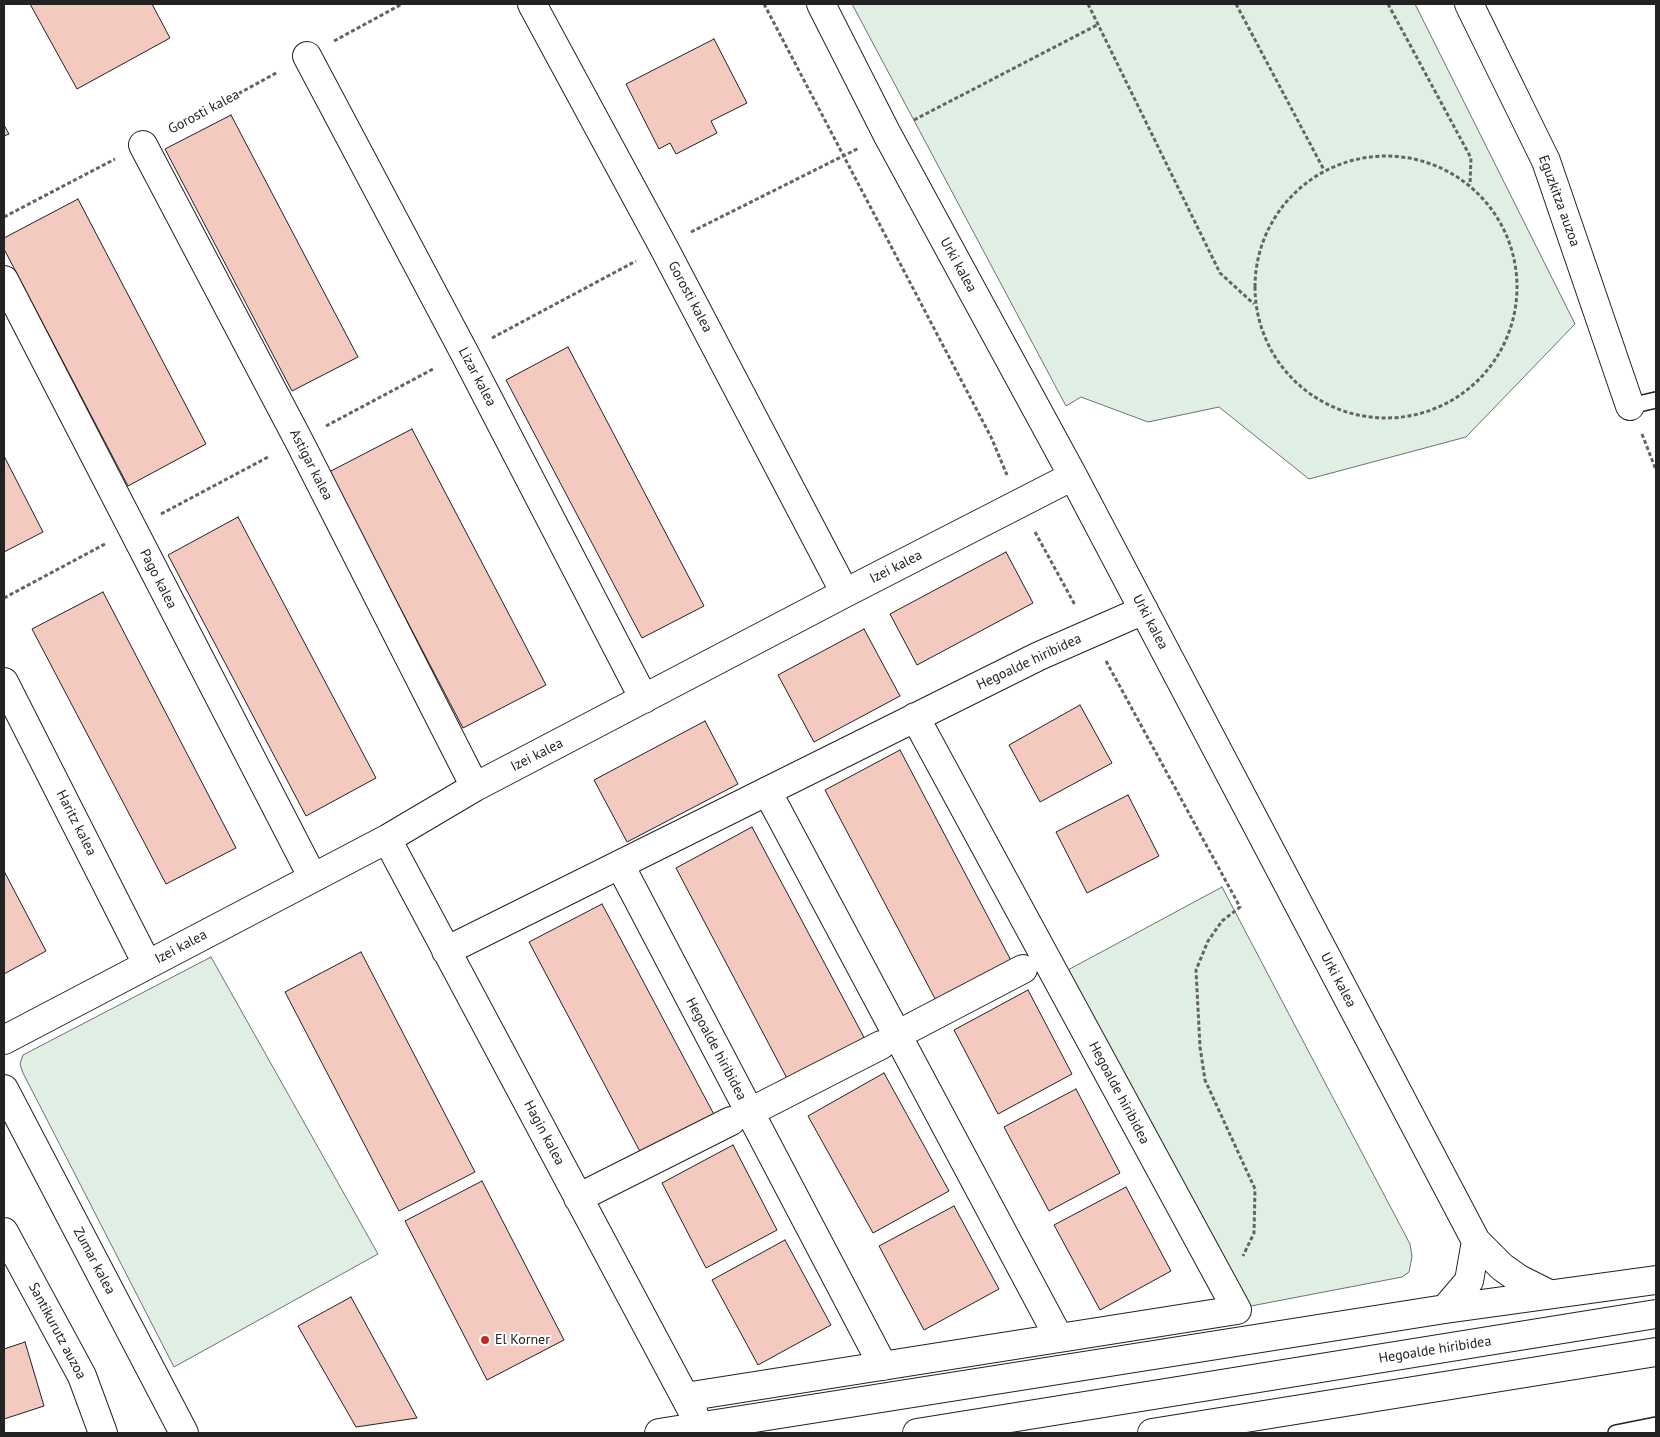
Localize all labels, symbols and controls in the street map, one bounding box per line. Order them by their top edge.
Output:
street label: Gorosti kalea [166,86,242,138]
street label: Eguzkitza auzoa [1535,153,1583,249]
street label: Urki kalea [936,235,980,295]
street label: Gorosti kalea [664,259,716,335]
street label: Lizar kalea [454,345,500,409]
street label: Astigar kalea [286,427,336,503]
street label: Pago kalea [136,546,180,612]
street label: Izei kalea [867,547,925,587]
street label: Urki kalea [1129,592,1171,652]
street label: Hegoalde hiribidea [974,630,1084,694]
street label: Izei kalea [508,735,566,775]
street label: Haritz kalea [52,787,100,859]
street label: Izei kalea [152,926,210,968]
street label: Urki kalea [1317,950,1359,1010]
street label: Hegoalde hiribidea [682,995,750,1103]
street label: Hegoalde hiribidea [1085,1039,1153,1147]
street label: Hagin kalea [520,1098,568,1168]
street label: Zumar kalea [69,1225,119,1297]
street label: Santikurutz auzoa [25,1280,89,1382]
place label: El Korner [495,1332,550,1348]
street label: Hegoalde hiribidea [1378,1333,1492,1367]
marker: El Korner [479,1334,491,1346]

